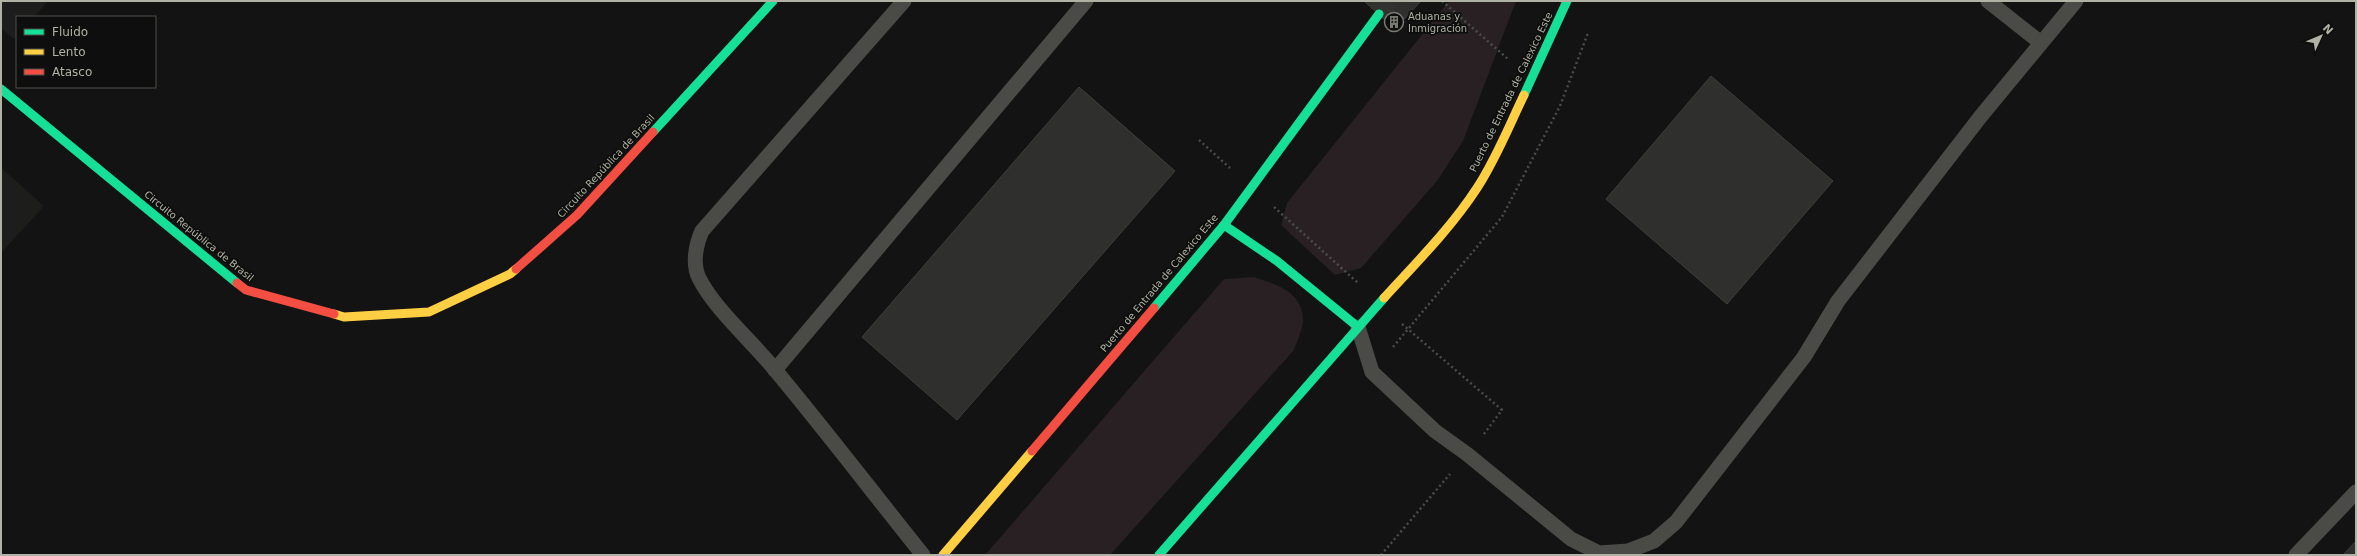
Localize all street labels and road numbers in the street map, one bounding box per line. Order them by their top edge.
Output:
street label: Puerto de Entrada de Calexico Este [1467,10,1555,174]
street label: Circuito República de Brasil [555,112,657,220]
street label: Circuito República de Brasil [142,189,256,283]
street label: Puerto de Entrada de Calexico Este [1098,212,1220,354]

